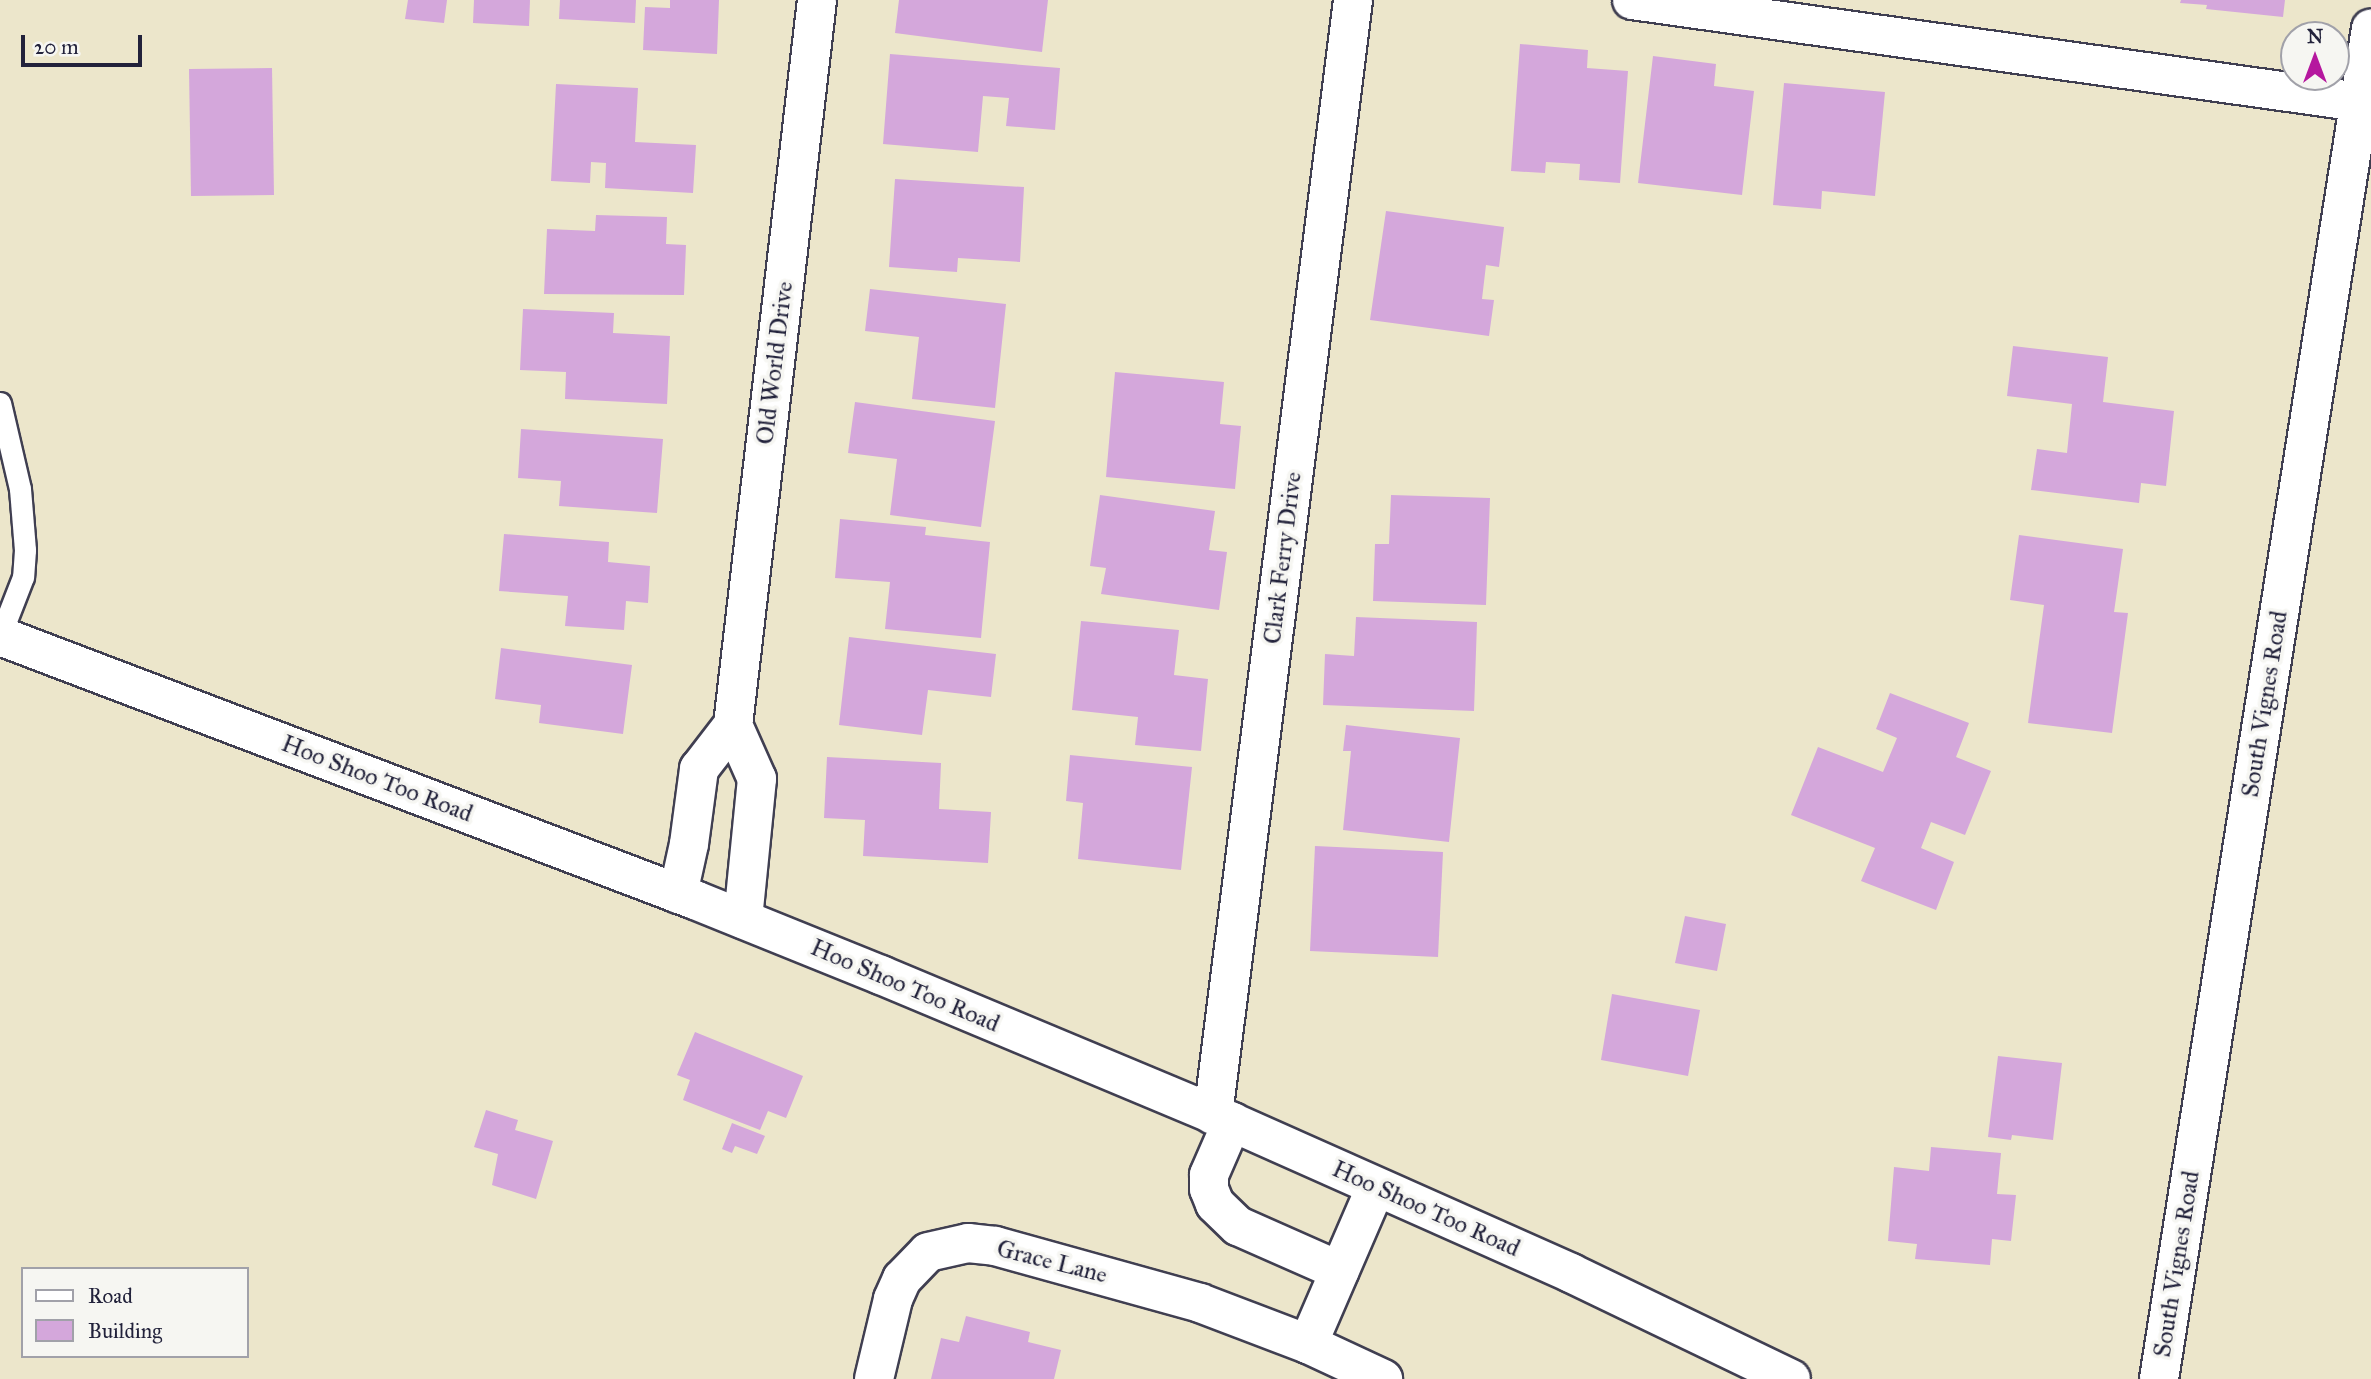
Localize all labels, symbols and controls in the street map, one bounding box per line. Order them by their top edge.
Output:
scale bar [24,21,145,65]
north arrow [2280,21,2350,91]
text: N [2307,25,2323,48]
text: 20 m [34,34,79,60]
street label: Old World Drive [751,280,799,446]
street label: Clark Ferry Drive [1258,470,1308,646]
street label: South Vignes Road [2236,609,2294,799]
street label: Hoo Shoo Too Road [277,729,477,829]
street label: Hoo Shoo Too Road [806,933,1004,1039]
street label: Hoo Shoo Too Road [1328,1155,1524,1263]
street label: South Vignes Road [2148,1169,2206,1359]
street label: Grace Lane [994,1234,1110,1290]
legend [21,1267,248,1358]
text: Road [88,1283,133,1309]
text: Building [88,1318,162,1344]

